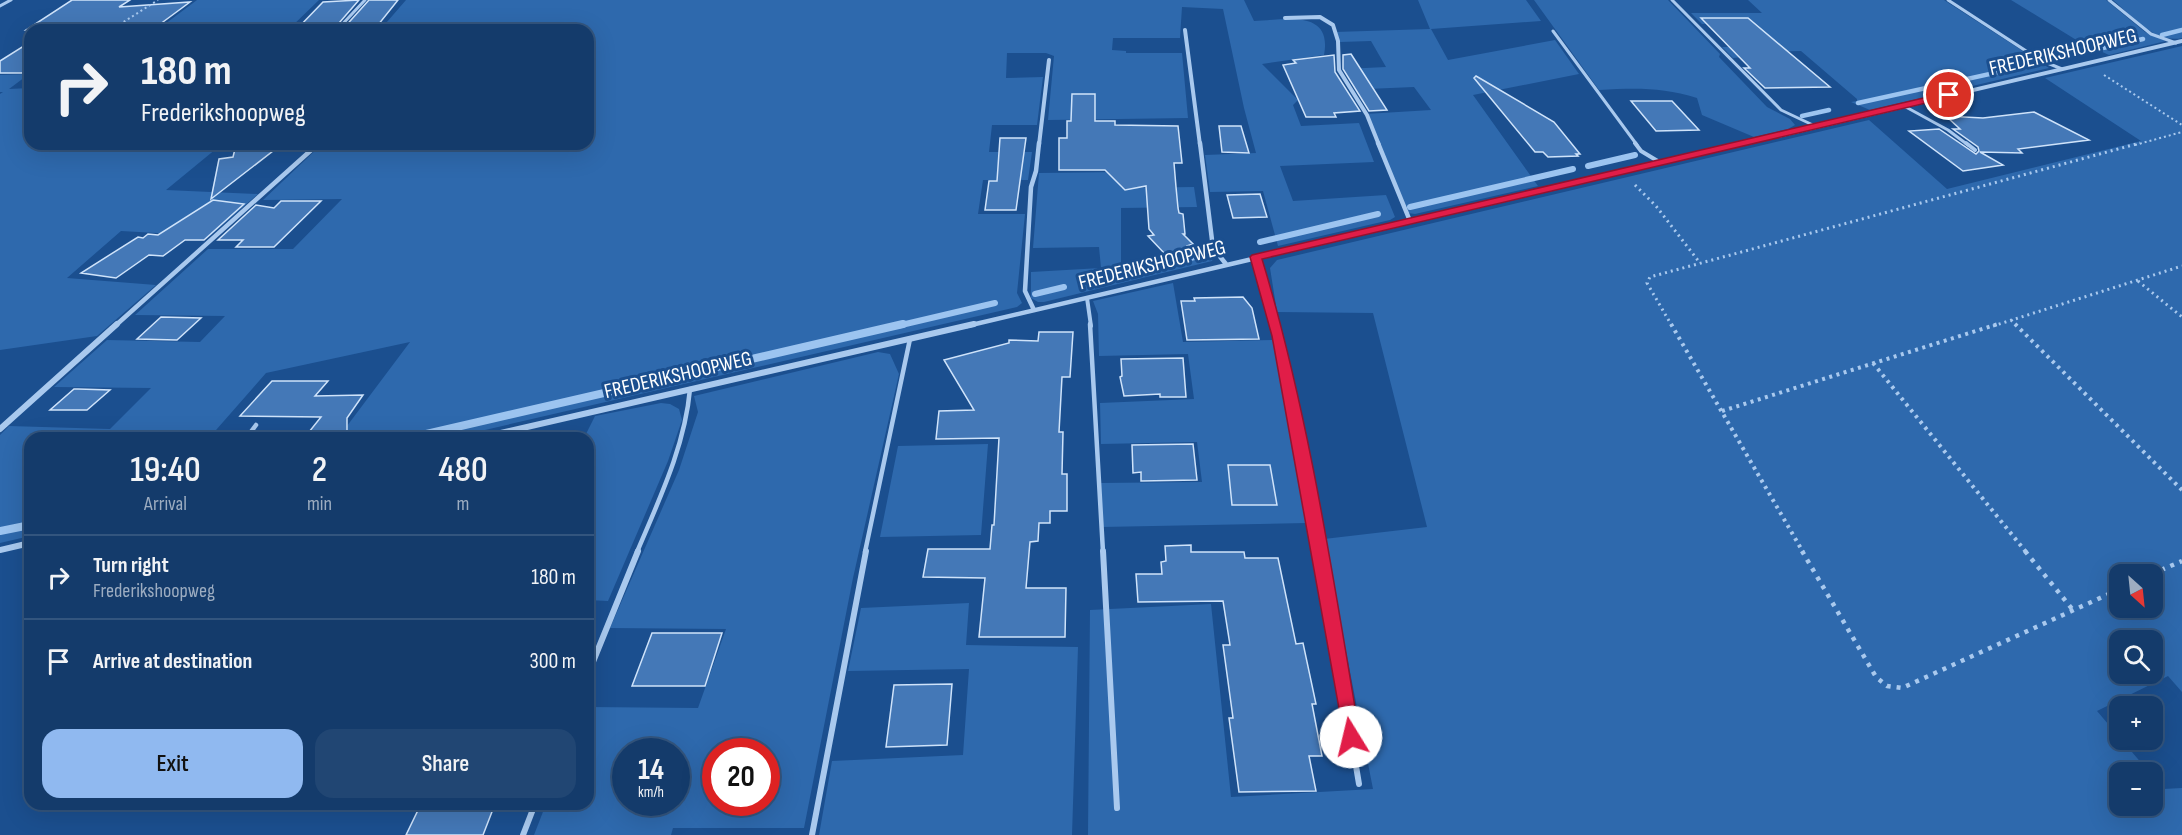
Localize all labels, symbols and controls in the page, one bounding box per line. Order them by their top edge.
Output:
street label: FREDERIKSHOOPWEG [1987,23,2139,81]
text: 180 m [141,46,232,97]
icon: right [42,48,120,126]
pin [1923,69,1974,120]
icon: arrive [1932,78,1965,111]
text: Frederikshoopweg [141,97,306,129]
street label: FREDERIKSHOOPWEG [1076,235,1228,295]
street label: FREDERIKSHOOPWEG [602,346,754,404]
text: 19:40 [130,449,201,492]
text: 2 [312,449,327,492]
text: 480 [438,449,488,492]
text: Arrival [144,492,187,516]
text: min [307,492,332,516]
text: m [457,492,469,516]
text: Turn right [93,552,169,579]
icon: right [42,561,75,594]
text: 180 m [531,564,576,591]
north arrow [2109,564,2163,618]
map controls [2109,564,2163,816]
text: Frederikshoopweg [93,579,215,603]
button: search [2109,630,2163,684]
icon: arrive [42,645,75,678]
text: Arrive at destination [93,648,252,675]
text: 300 m [530,648,576,675]
button: + [2109,696,2163,750]
position arrow [1319,705,1383,769]
button: Exit [42,729,303,798]
button: Share [315,729,576,798]
speed limit sign: 20 [702,738,780,816]
text: 14 [638,752,664,788]
button: − [2109,762,2163,816]
text: km/h [638,783,664,802]

